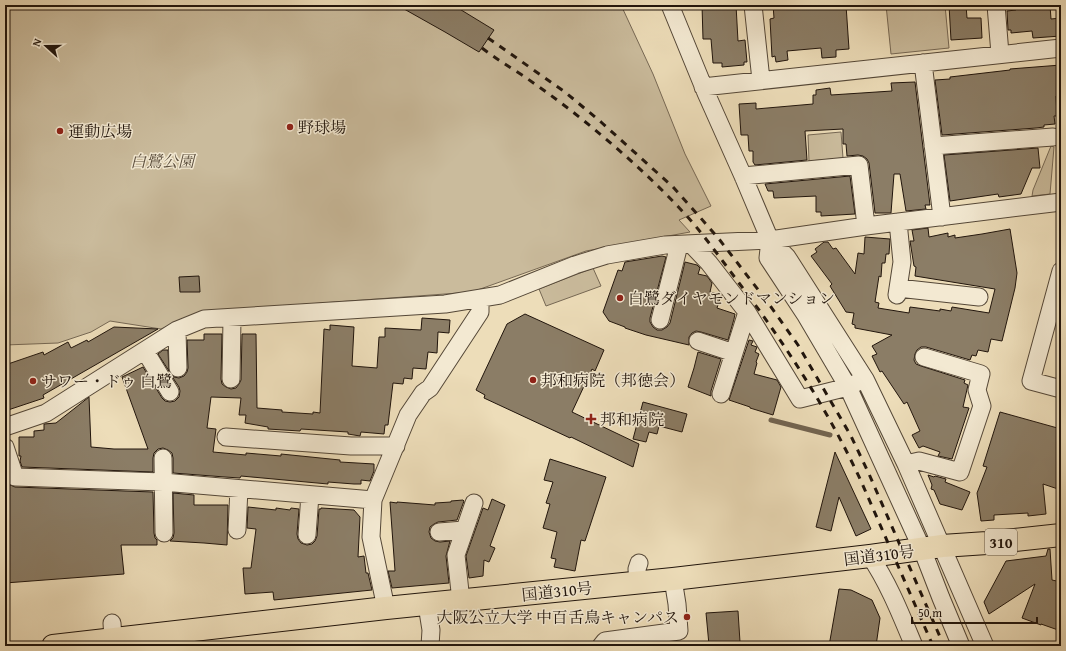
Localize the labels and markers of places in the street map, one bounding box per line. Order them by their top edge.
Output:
place label: 野球場 [298,115,346,139]
place label: 運動広場 [68,119,132,143]
marker: 野球場 [285,122,295,132]
marker: 運動広場 [55,126,65,136]
place label: 白鷺ダイヤモンドマンション [628,286,835,310]
marker: 白鷺ダイヤモンドマンション [615,293,625,303]
place label: 邦和病院（邦徳会） [541,368,685,392]
place label: サワー・ドゥ 白鷺 [41,369,172,393]
marker: 邦和病院（邦徳会） [528,375,538,385]
marker: サワー・ドゥ 白鷺 [28,376,38,386]
place label: 邦和病院 [600,407,664,431]
marker: 邦和病院 [585,413,597,425]
place label: 大阪公立大学 中百舌鳥キャンパス [437,605,679,629]
marker: 大阪公立大学 中百舌鳥キャンパス [682,612,692,622]

